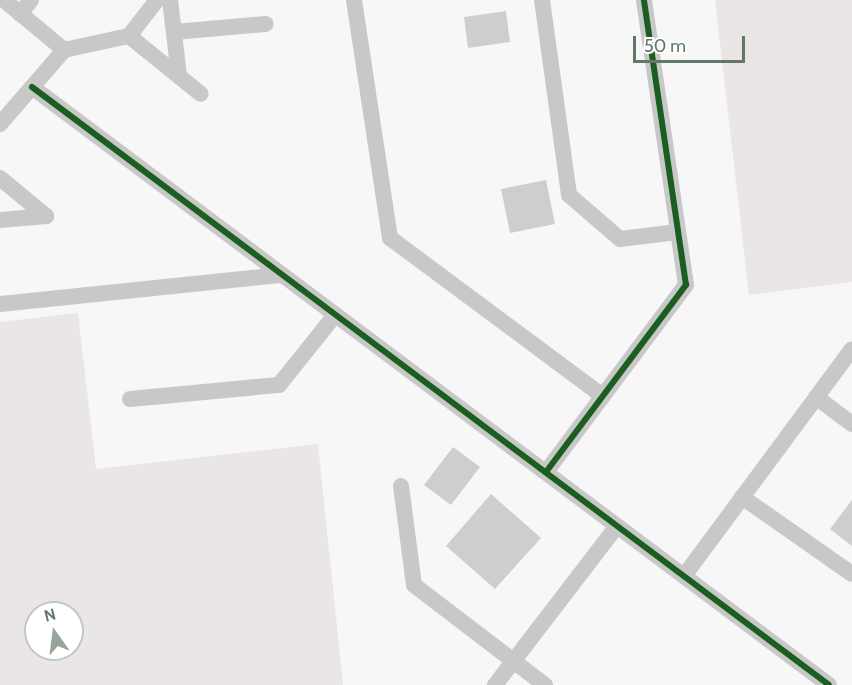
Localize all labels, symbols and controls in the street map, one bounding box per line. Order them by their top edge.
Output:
scale bar [636,24,748,62]
text: 50 m [644,35,686,57]
north arrow [24,601,84,661]
text: N [42,604,58,626]

